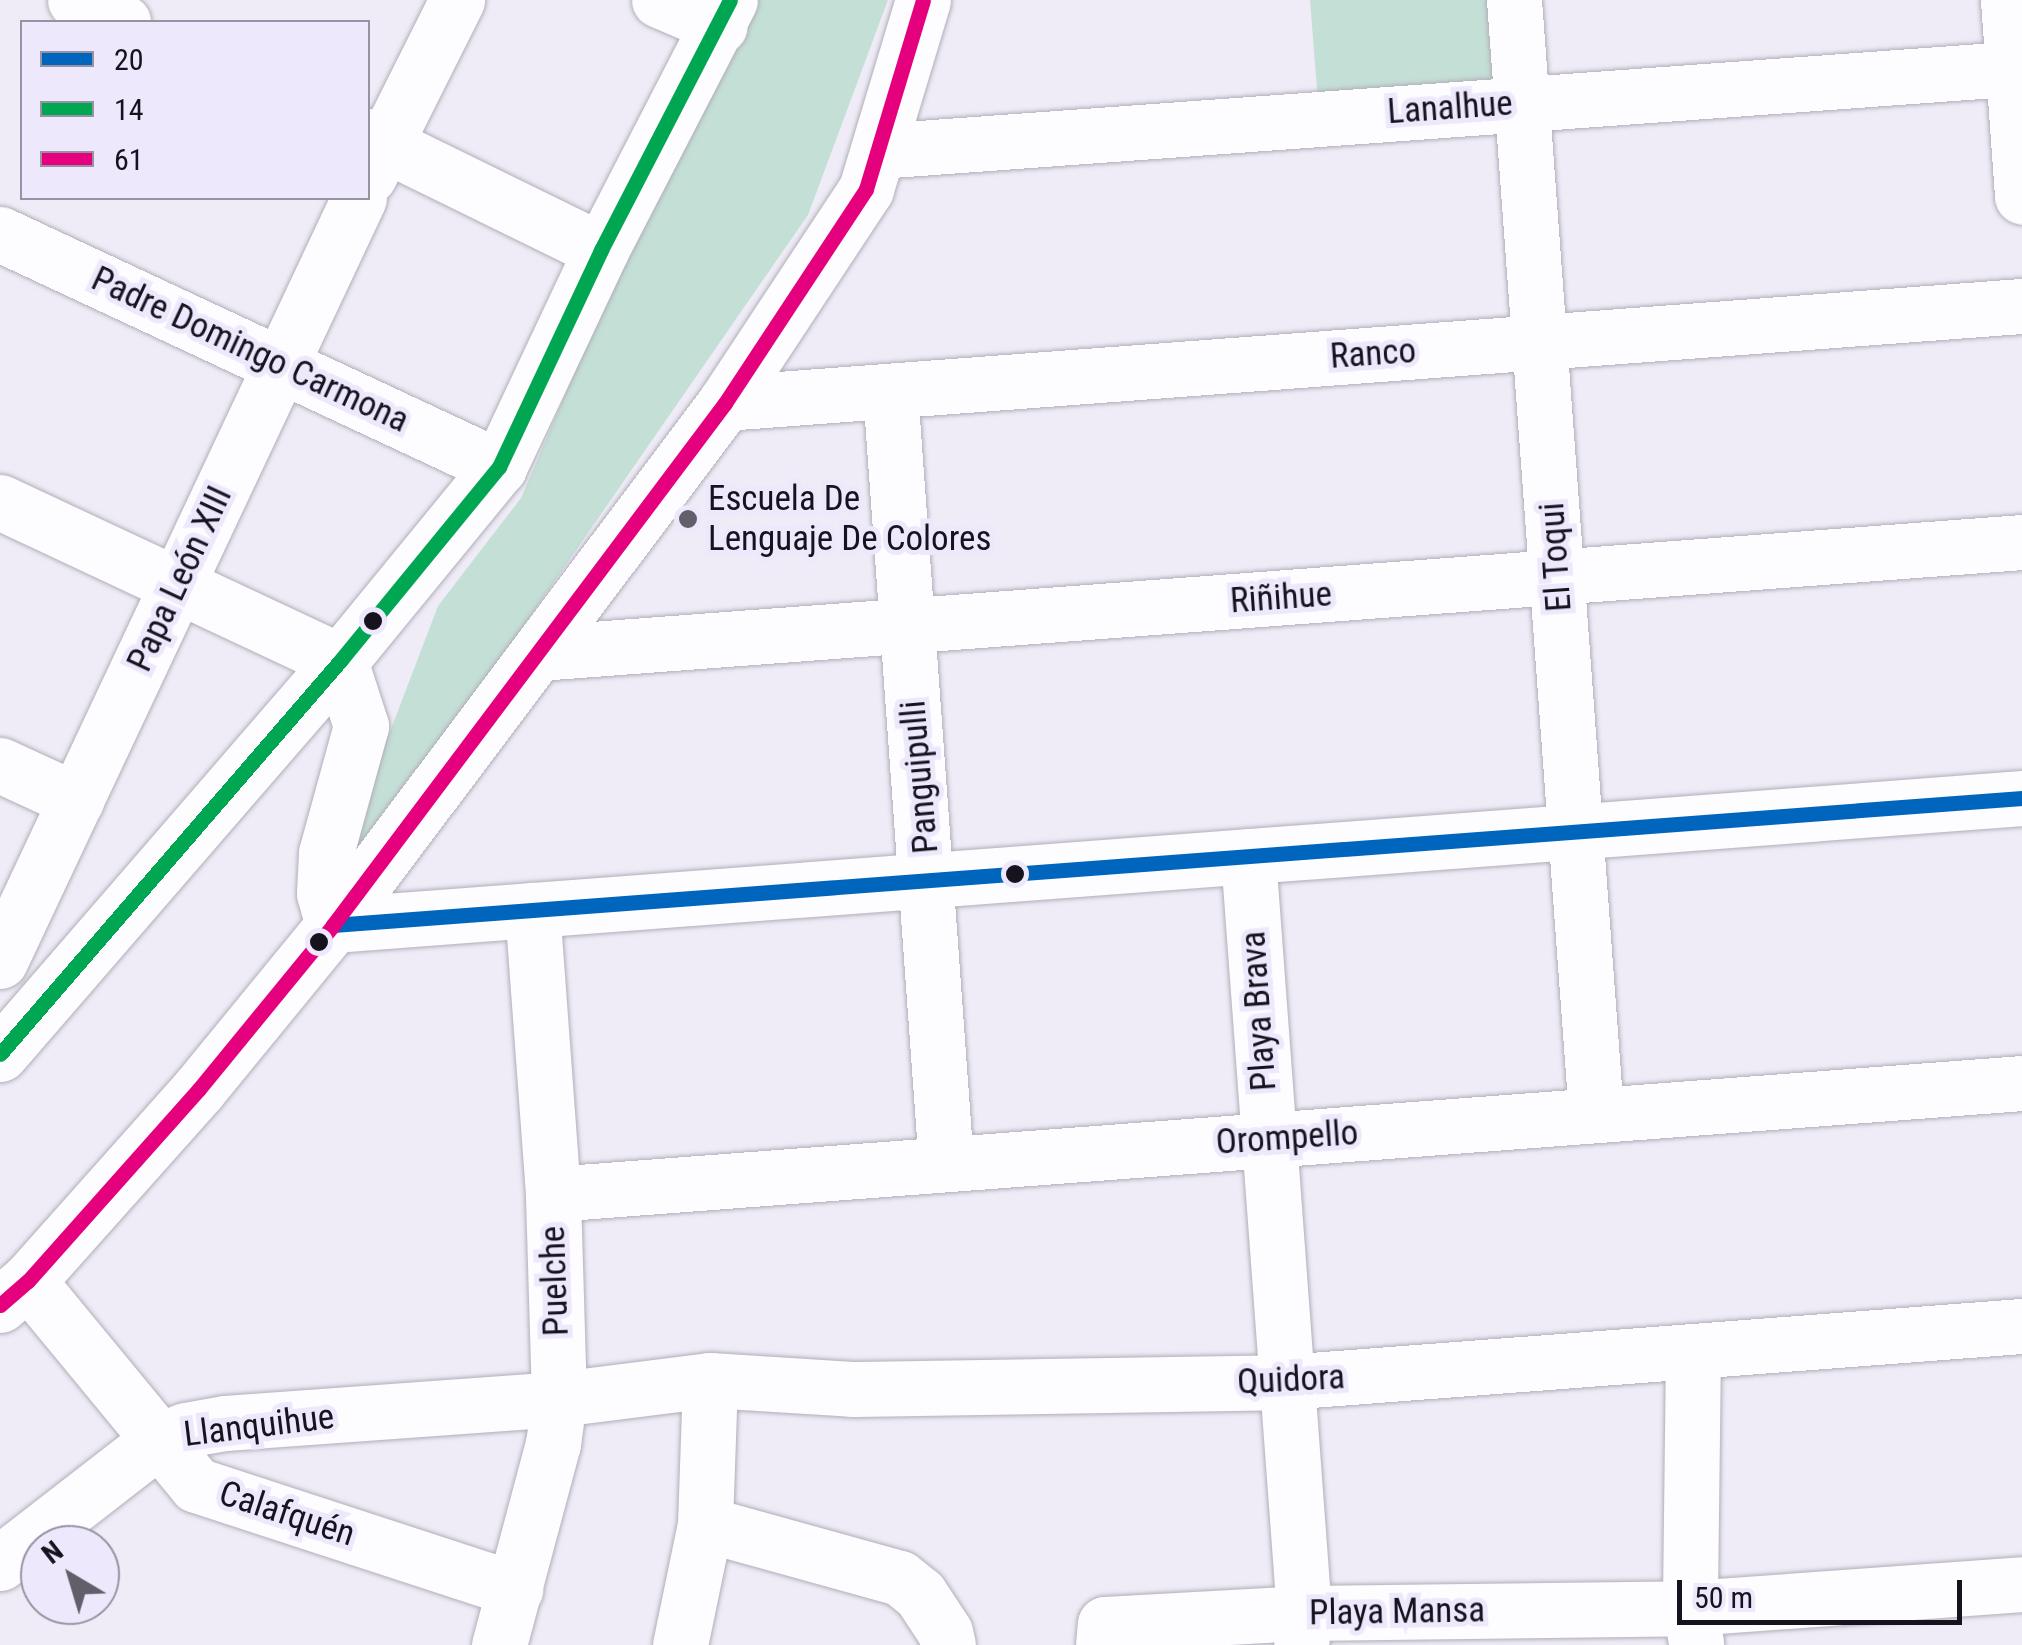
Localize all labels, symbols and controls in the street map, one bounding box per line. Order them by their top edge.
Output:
legend [20,20,370,200]
text: 20 [114,42,144,77]
street label: Lanalhue [1386,83,1514,133]
text: 14 [114,92,144,127]
text: 61 [114,142,144,177]
street label: Padre Domingo Carmona [85,258,415,442]
street label: Ranco [1329,330,1417,378]
place label: Escuela De Lenguaje De Colores [708,478,991,560]
street label: Papa León XIII [119,480,241,678]
street label: El Toqui [1531,501,1581,613]
marker: Escuela De Lenguaje De Colores [677,508,699,530]
street label: Riñihue [1229,573,1333,623]
unlabelled marker [363,611,383,631]
street label: Panguipulli [892,699,948,855]
unlabelled marker [1005,864,1025,884]
street label: Playa Brava [1232,930,1286,1092]
unlabelled marker [309,932,329,952]
street label: Orompello [1214,1112,1360,1164]
street label: Puelche [532,1225,578,1337]
street label: Quidora [1236,1356,1346,1404]
street label: Llanquihue [181,1396,337,1456]
street label: Calafquén [214,1472,360,1556]
north arrow [20,1525,120,1625]
text: N [36,1534,69,1571]
scale bar [1682,1560,1967,1622]
text: 50 m [1694,1580,1753,1615]
street label: Playa Mansa [1309,1589,1485,1635]

